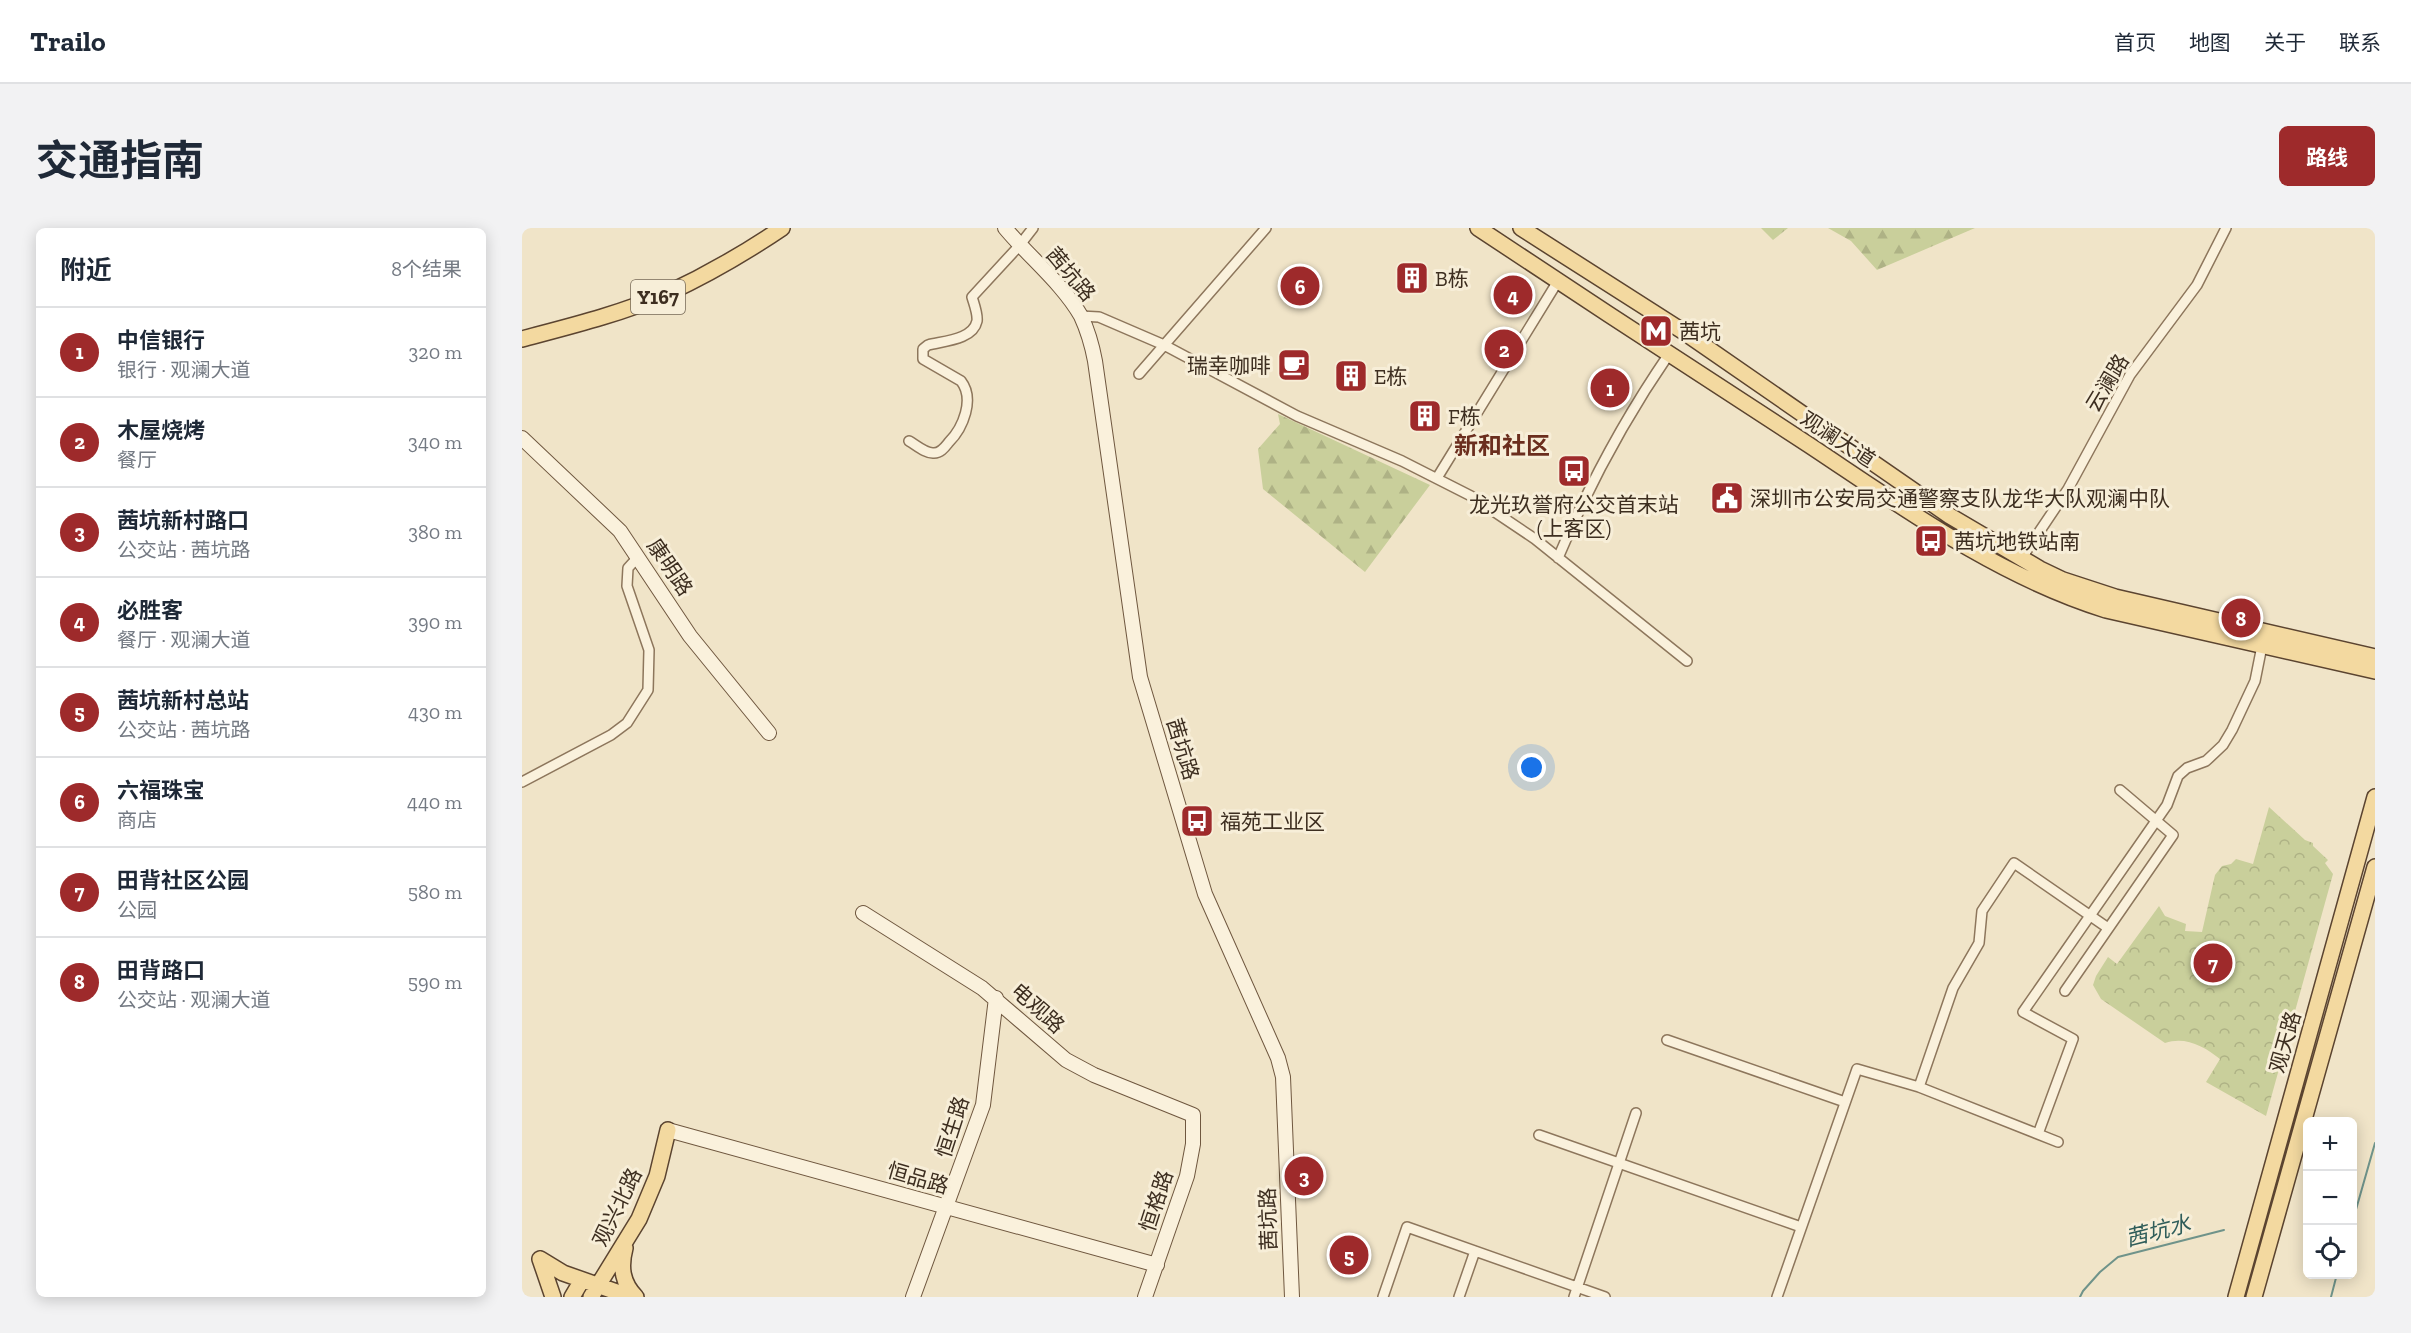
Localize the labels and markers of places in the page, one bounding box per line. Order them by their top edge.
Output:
building icon: B栋 [1394,260,1430,296]
pin: 6 [1280,264,1320,308]
place label: B栋 [1435,266,1469,291]
pin: 4 [1494,272,1532,318]
metro station icon: 茜坑 [1638,313,1674,349]
place label: 茜坑 [1679,319,1721,344]
pin: 2 [1484,326,1524,372]
cafe icon: 瑞幸咖啡 [1276,347,1312,383]
place label: 瑞幸咖啡 [1187,353,1271,378]
building icon: E栋 [1333,358,1369,394]
place label: E栋 [1374,364,1407,389]
pin: 1 [1590,366,1630,410]
building icon: F栋 [1407,398,1443,434]
place label: F栋 [1448,404,1481,429]
bus stop icon: 龙光玖誉府公交首末站 (上客区) [1556,453,1592,489]
public building icon: 深圳市公安局交通警察支队龙华大队观澜中队 [1709,480,1745,516]
place label: 深圳市公安局交通警察支队龙华大队观澜中队 [1750,486,2170,511]
place label: 龙光玖誉府公交首末站 (上客区) [1469,492,1679,541]
bus stop icon: 茜坑地铁站南 [1913,523,1949,559]
place label: 茜坑地铁站南 [1954,529,2080,554]
pin: 8 [2222,596,2260,640]
bus stop icon: 福苑工业区 [1179,803,1215,839]
place label: 福苑工业区 [1220,809,1325,834]
pin: 7 [2194,940,2232,986]
pin: 3 [1284,1154,1324,1198]
pin: 5 [1330,1232,1368,1278]

